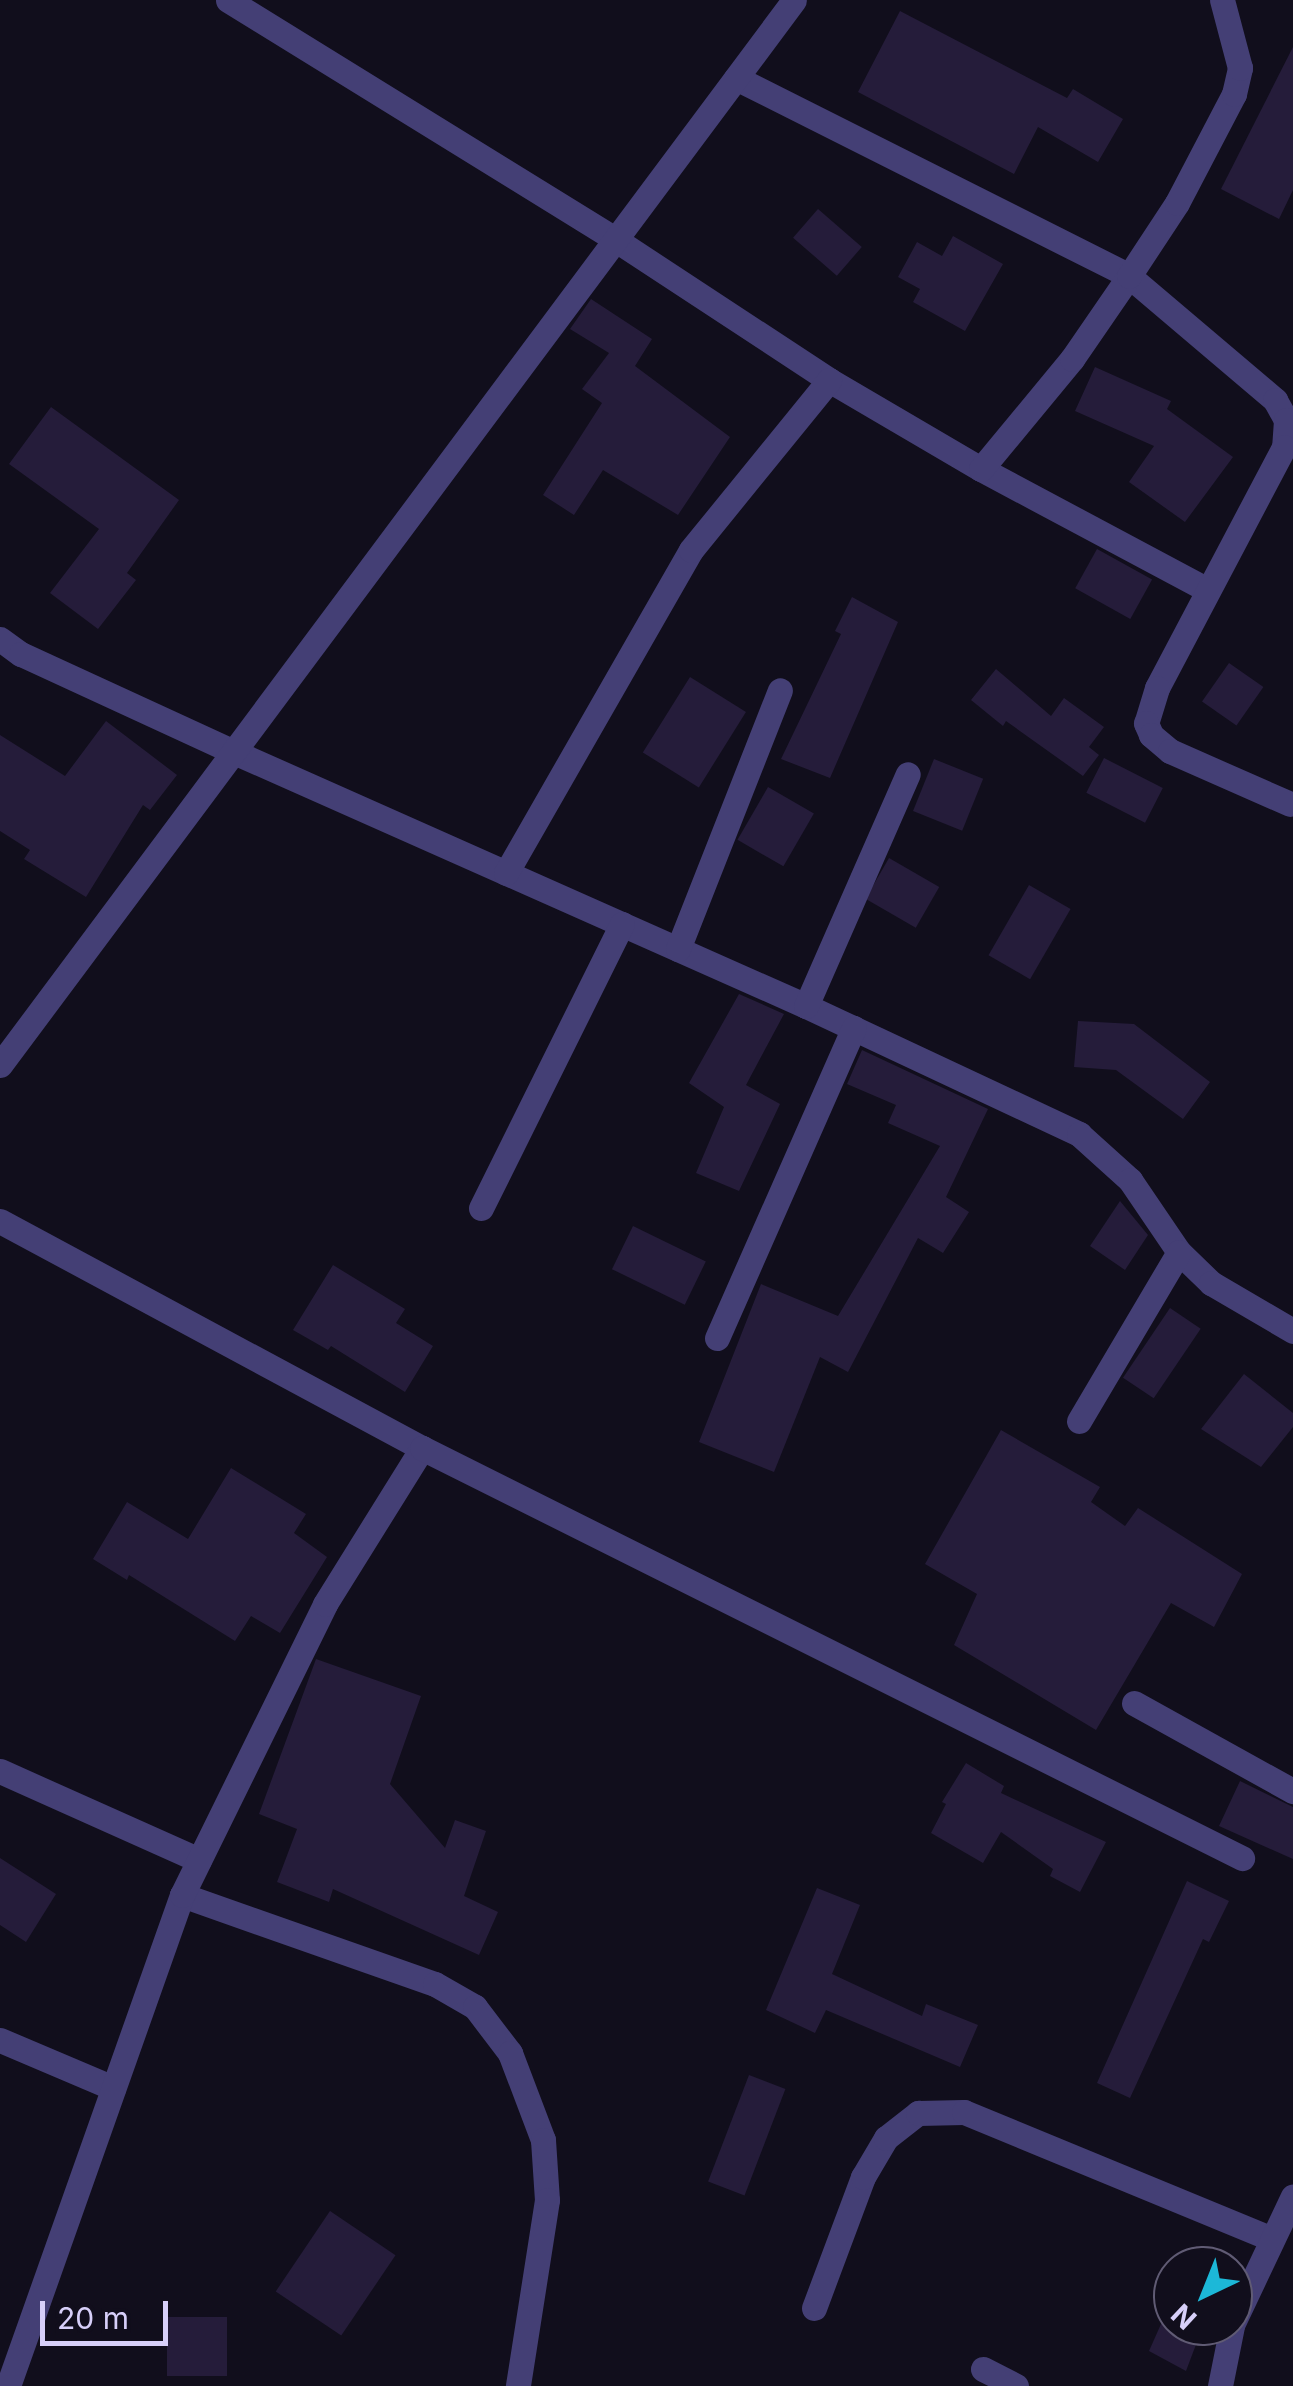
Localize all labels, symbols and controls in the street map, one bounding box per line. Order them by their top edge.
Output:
north arrow [1153,2246,1253,2346]
scale bar [45,2281,172,2343]
text: N [1165,2297,1203,2336]
text: 20 m [57,2300,129,2336]

